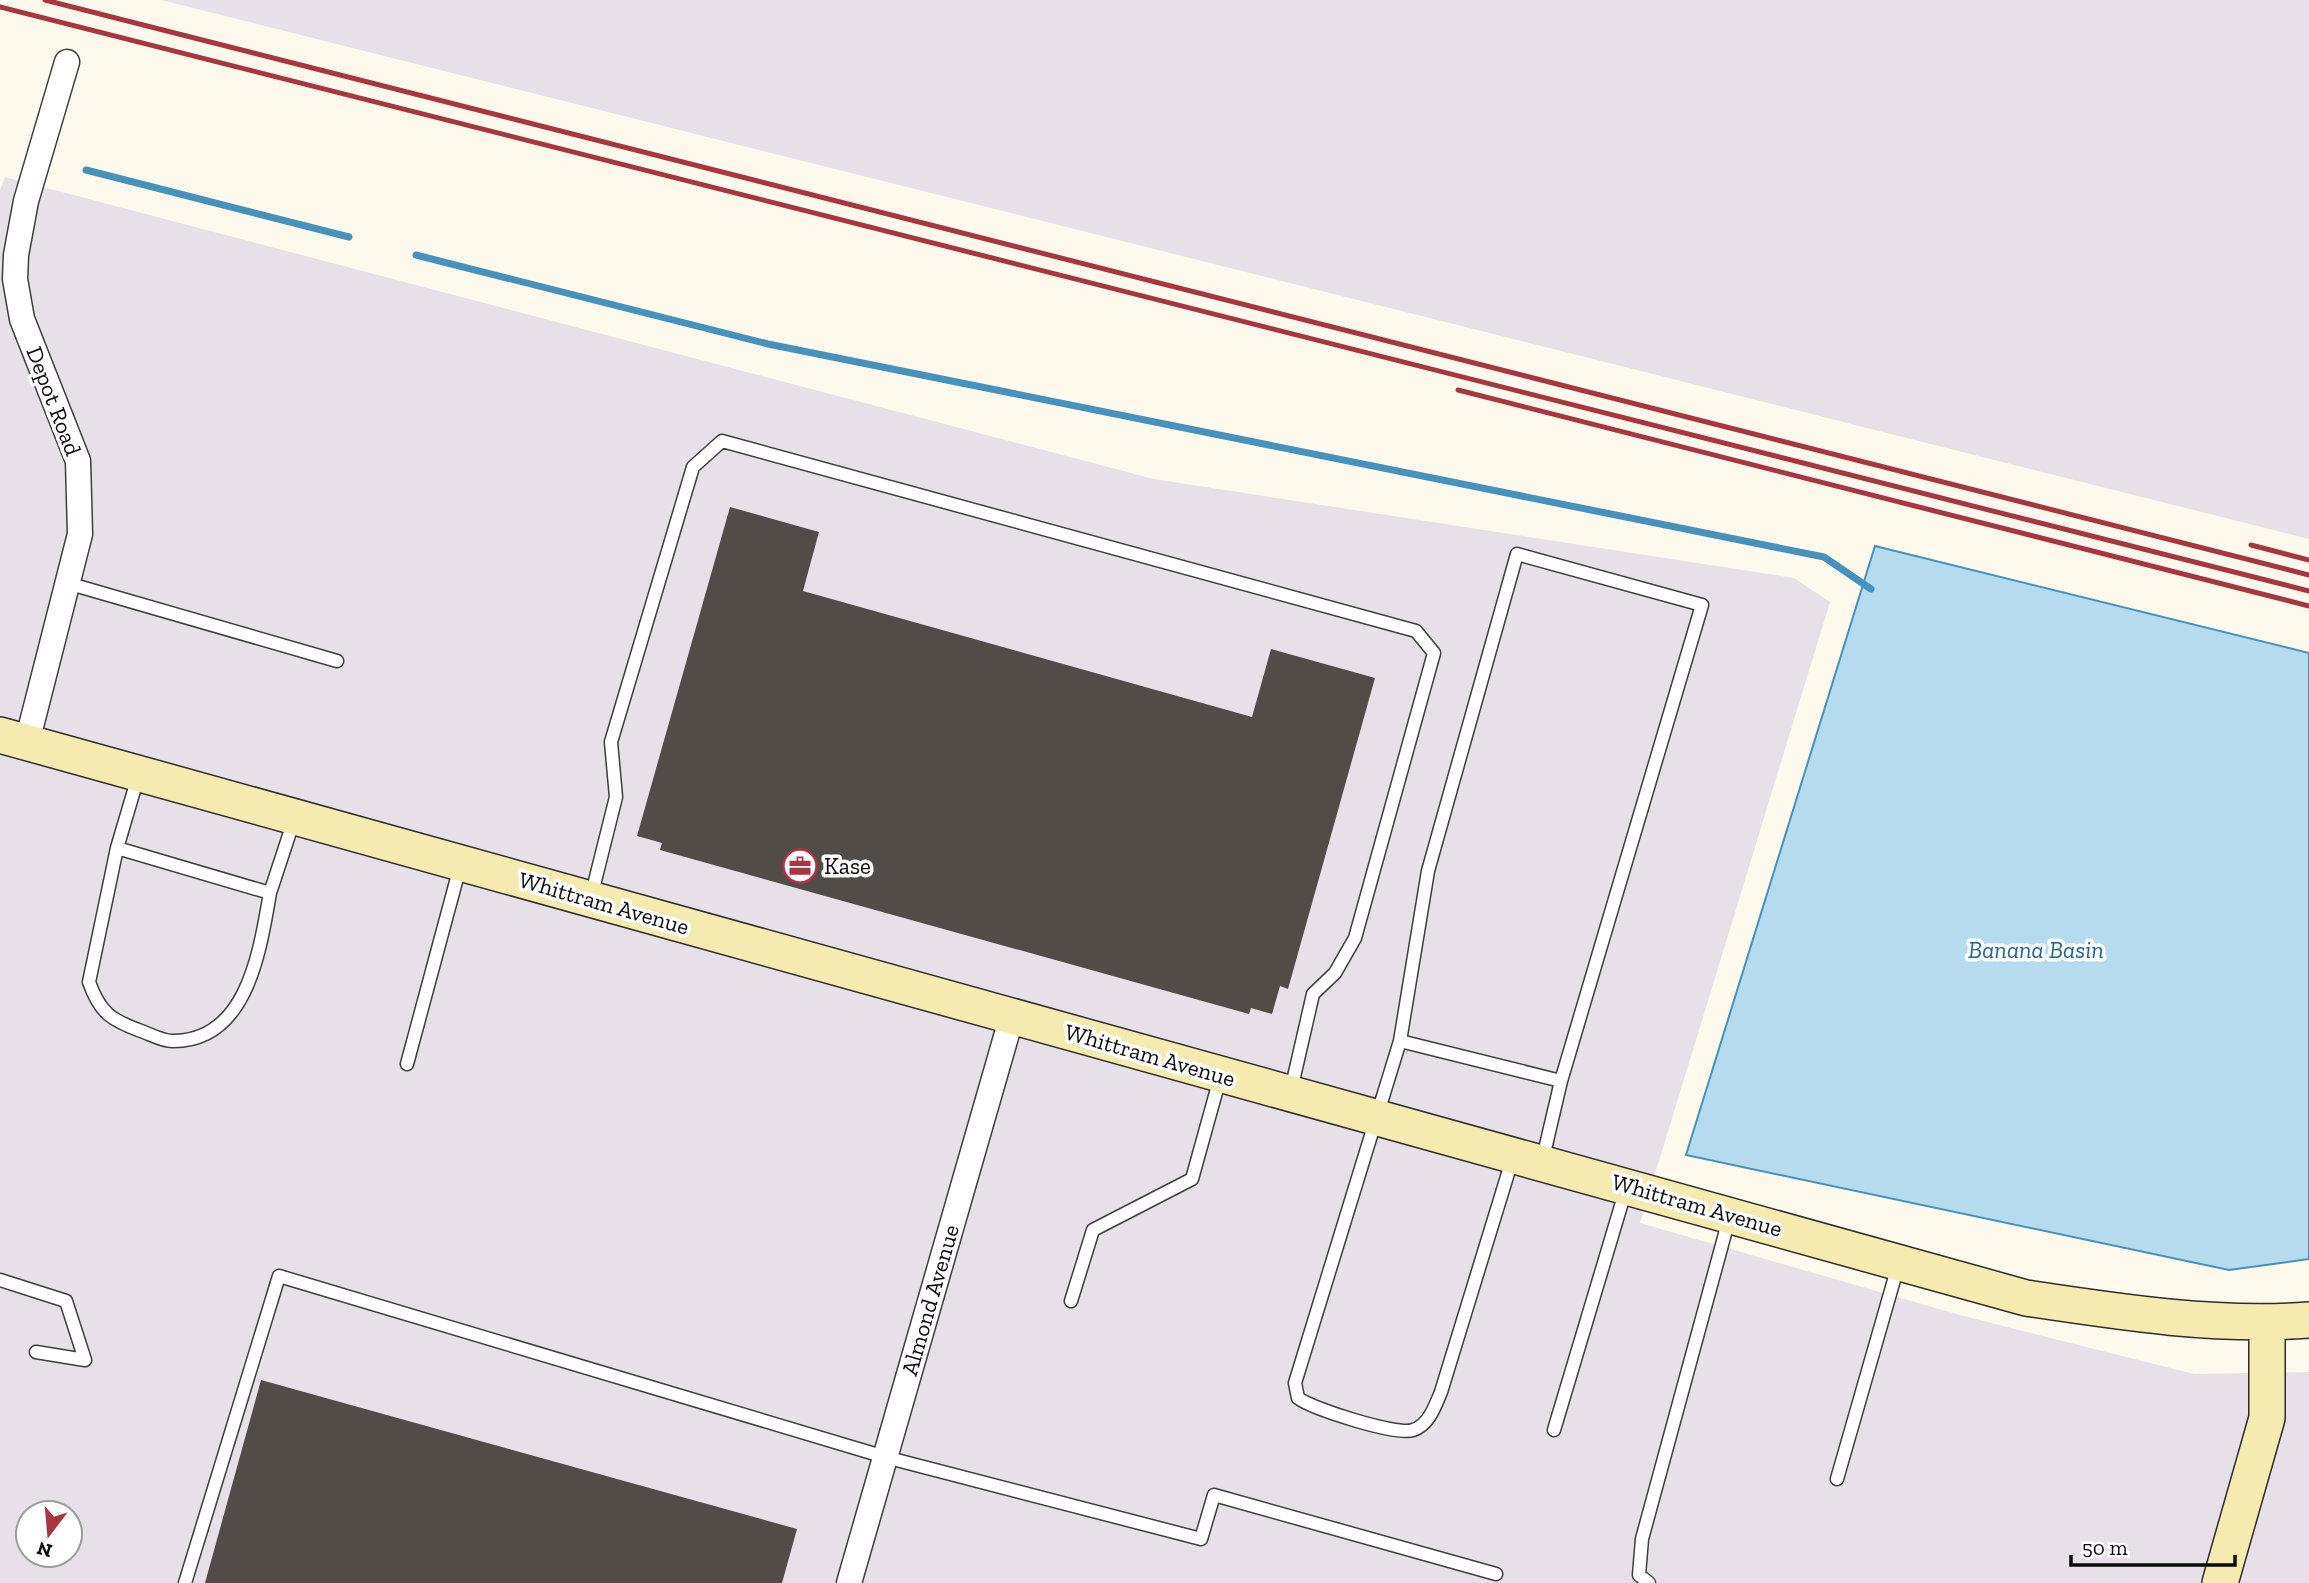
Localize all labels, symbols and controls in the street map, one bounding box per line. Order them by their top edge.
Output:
street label: Depot Road [20,342,88,460]
office icon: Kase [781,847,819,885]
place label: Kase [824,852,871,880]
street label: Whittram Avenue [516,865,692,941]
water label: Banana Basin [1968,935,2104,964]
street label: Whittram Avenue [1062,1017,1238,1093]
street label: Whittram Avenue [1609,1167,1785,1243]
street label: Almond Avenue [895,1221,965,1379]
north arrow [14,1499,84,1569]
scale bar [2071,1524,2236,1568]
text: 50 m [2082,1535,2128,1560]
text: N [34,1537,55,1563]

